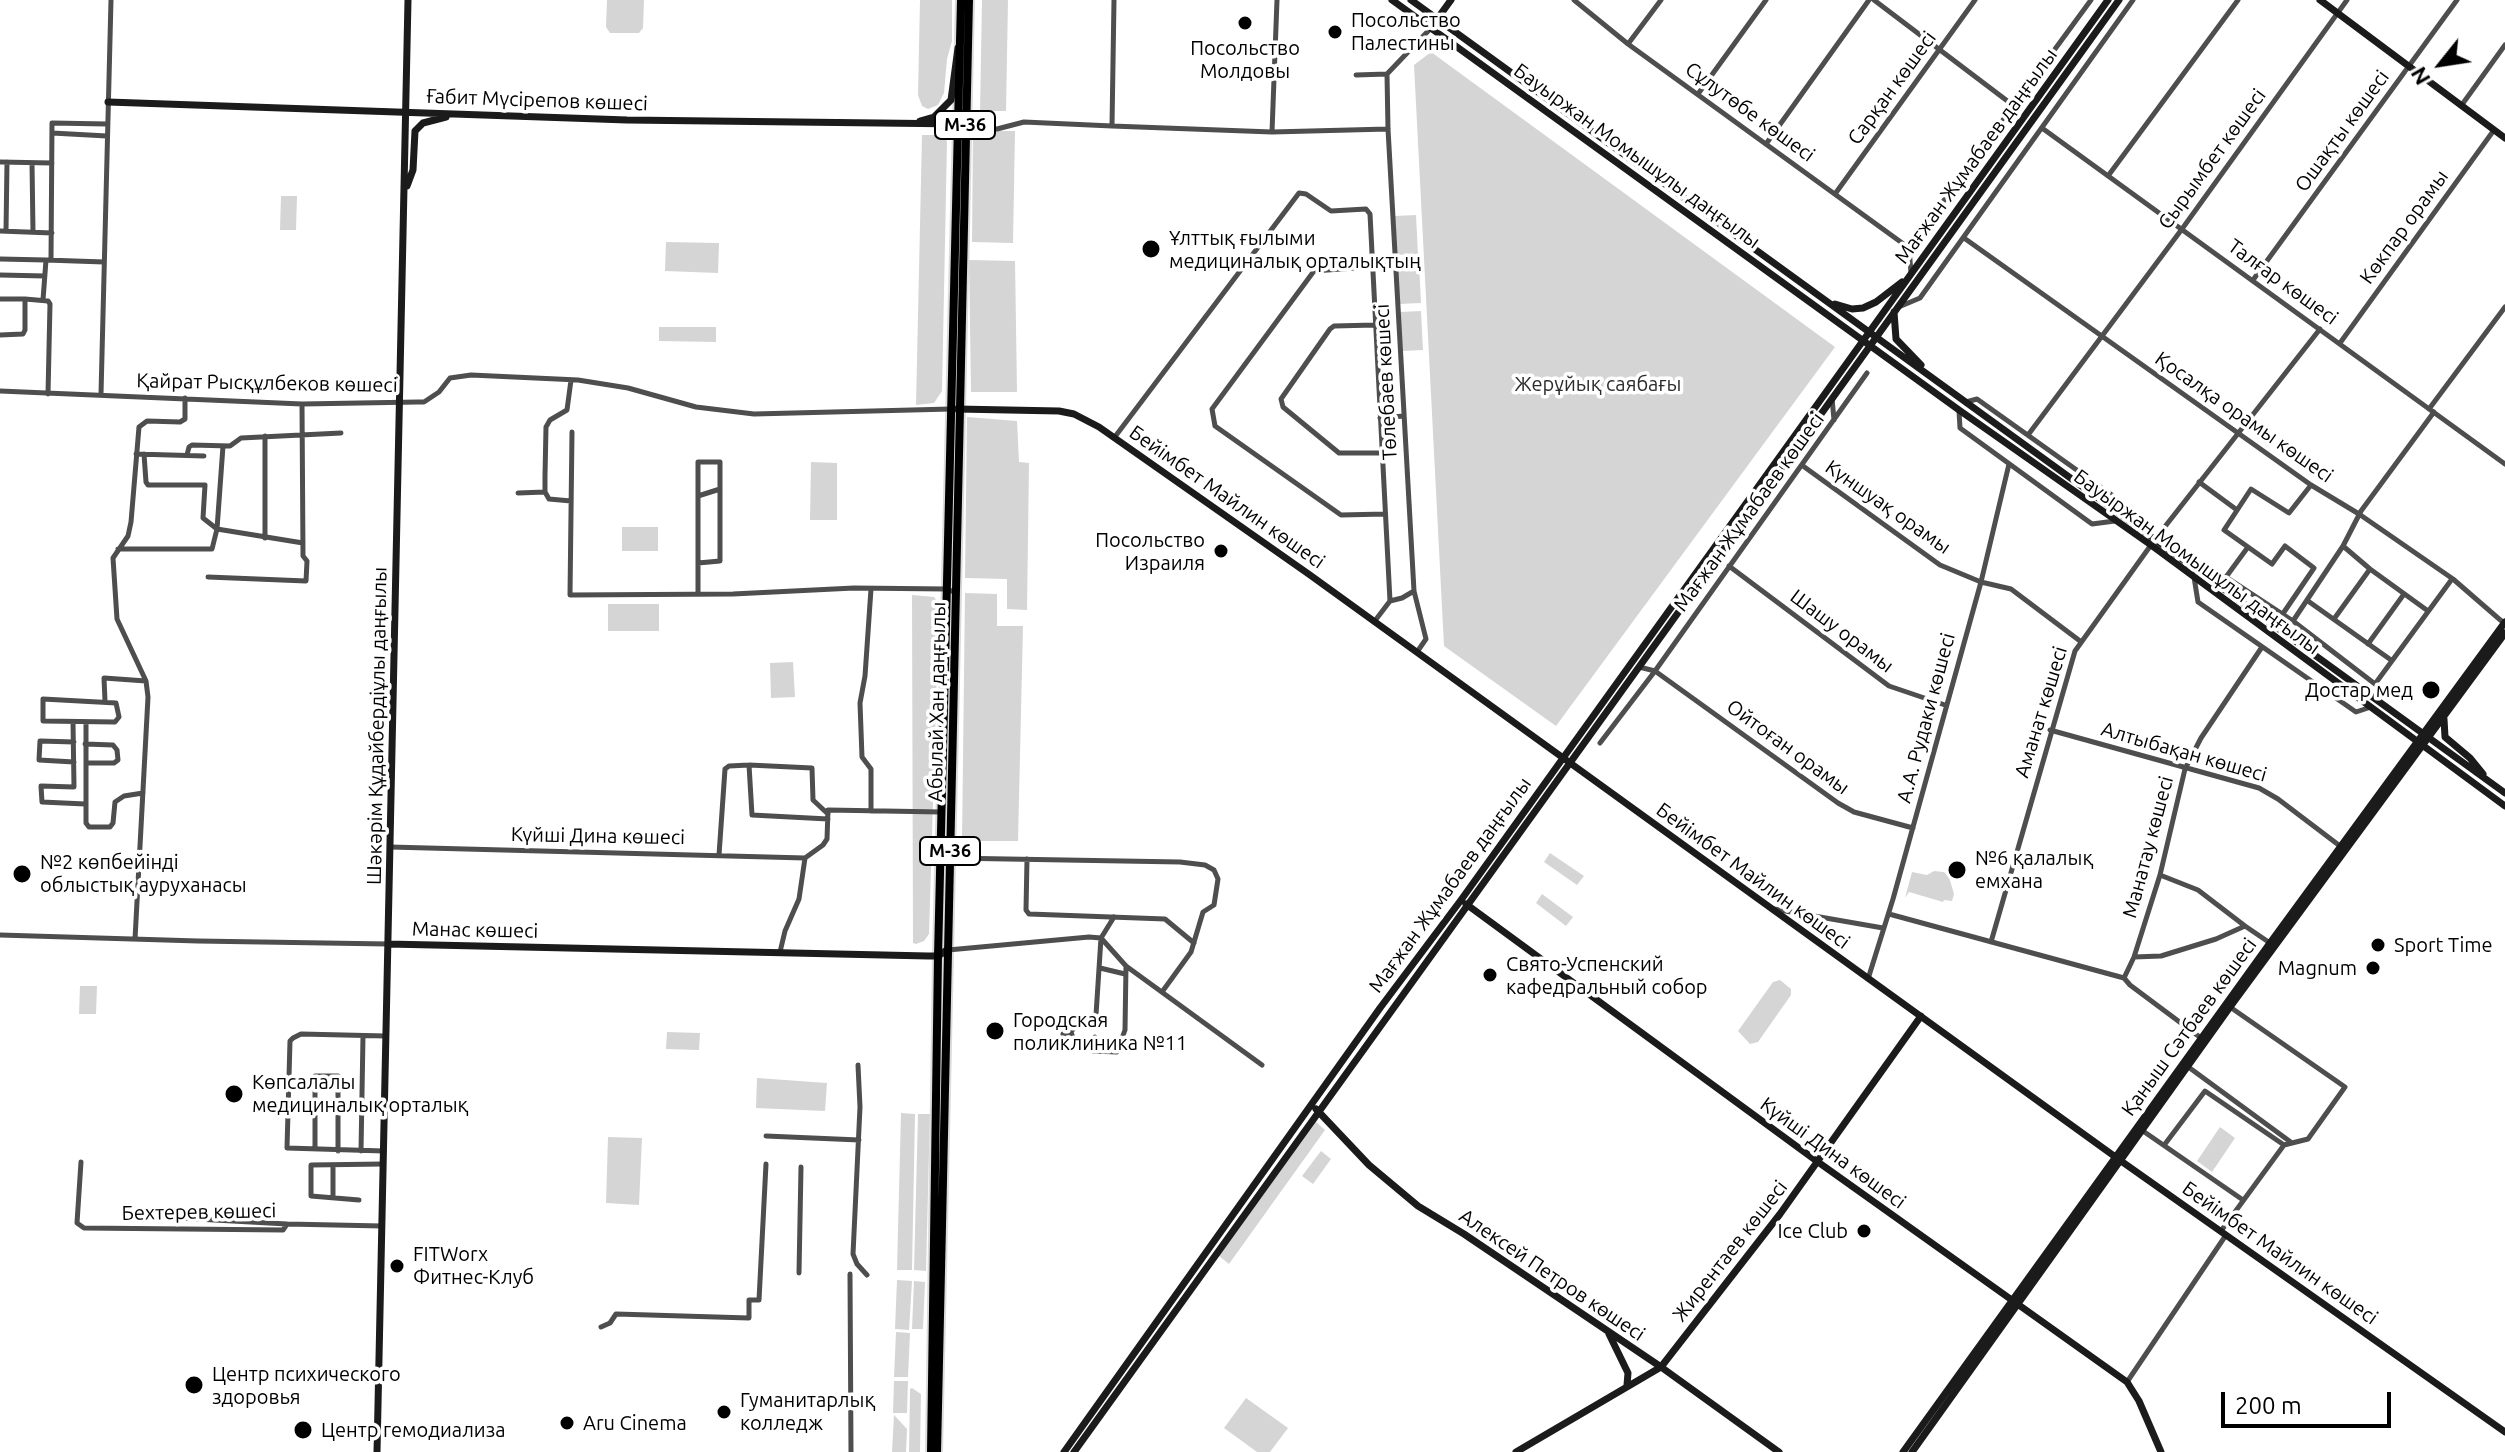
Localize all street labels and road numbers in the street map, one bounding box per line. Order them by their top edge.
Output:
street label: Сарқан көшесі [1843,27,1941,149]
street label: Мағжан Жұмабаев даңғылы [1890,44,2062,268]
street label: Сұлутөбе көшесі [1681,57,1819,167]
street label: Бауыржан Момышұлы даңғылы [1509,59,1765,253]
street label: Ошақты көшесі [2290,66,2394,196]
street label: Ғабит Мүсірепов көшесі [426,84,648,116]
street label: Сырымбет көшесі [2153,84,2271,234]
road number: M-36 [935,111,995,139]
street label: Көкпар орамы [2355,165,2453,289]
street label: Талғар көшесі [2223,234,2343,330]
street label: Төлебаев көшесі [1370,303,1402,461]
street label: Қосалқа орамы көшесі [2150,346,2338,488]
street label: Қайрат Рысқұлбеков көшесі [136,369,398,397]
street label: Мағжан Жұмабаев көшесі [1669,408,1829,616]
street label: Бейімбет Майлин көшесі [1125,420,1329,574]
street label: Күншуақ орамы [1821,455,1955,559]
street label: Бауыржан Момышұлы даңғылы [2069,465,2325,659]
street label: Шәкәрім Құдайбердіұлы даңғылы [362,567,392,885]
street label: Шашу орамы [1786,584,1898,678]
street label: Абылай Хан даңғылы [923,602,951,802]
street label: А.А. Рудаки көшесі [1892,630,1960,806]
street label: Аманат көшесі [2010,643,2072,781]
street label: Ойтоған орамы [1722,694,1854,800]
street label: Алтыбақан көшесі [2098,717,2270,787]
street label: Мағжан Жұмабаев даңғылы [1364,773,1536,997]
street label: Манатау көшесі [2118,773,2178,921]
street label: Бейімбет Майлин көшесі [1652,798,1854,954]
street label: Күйші Дина көшесі [511,822,685,850]
road number: M-36 [920,837,980,865]
street label: Манас көшесі [412,917,538,943]
street label: Қаныш Сәтбаев көшесі [2116,933,2262,1121]
street label: Күйші Дина көшесі [1756,1092,1910,1214]
street label: Жирентаев көшесі [1667,1176,1793,1326]
street label: Бейімбет Майлин көшесі [2178,1176,2382,1330]
street label: Бехтерев көшесі [121,1199,277,1225]
street label: Алексей Петров көшесі [1455,1204,1649,1346]

